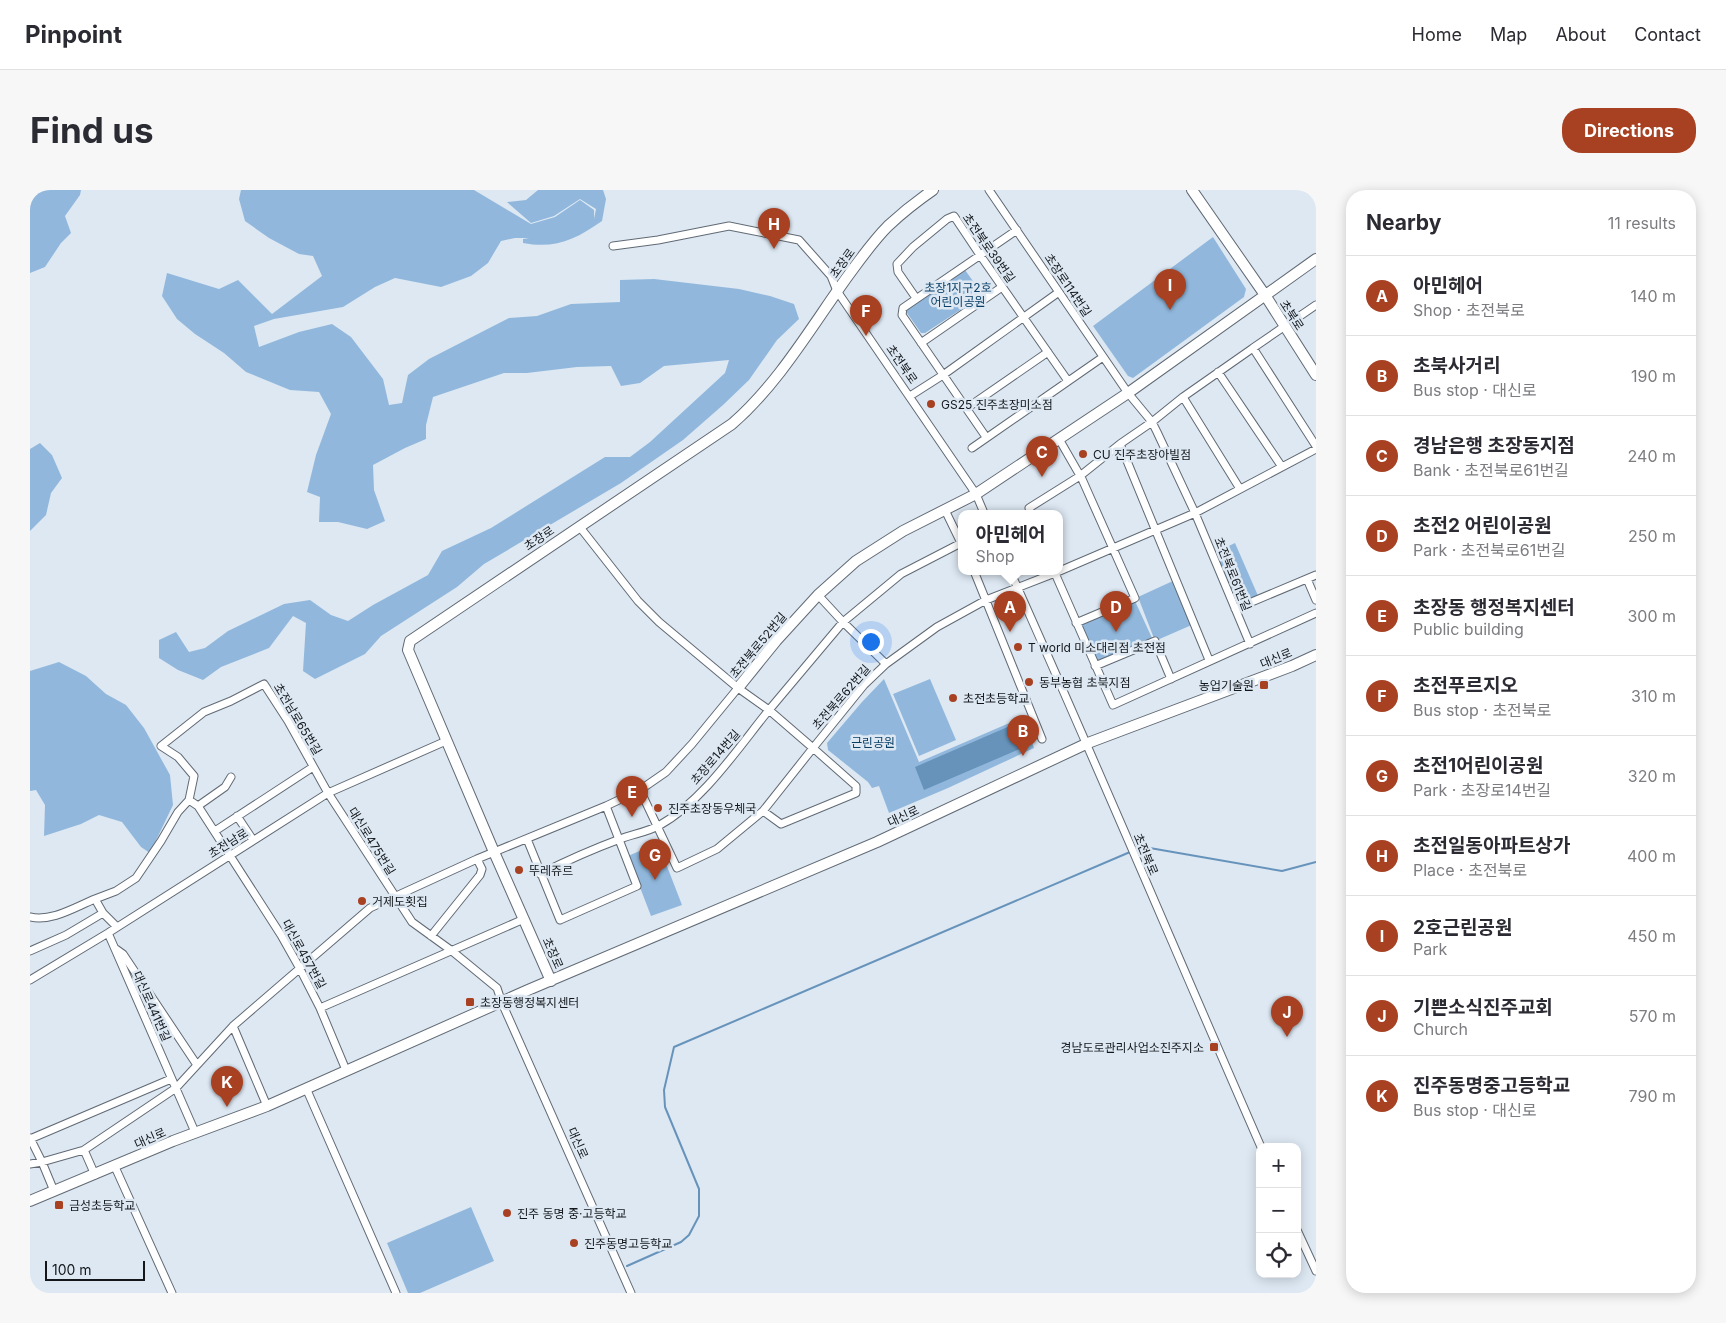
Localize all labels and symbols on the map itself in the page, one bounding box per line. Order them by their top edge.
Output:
pin: H [758,208,790,249]
street label: 초전북로39번길 [960,210,1018,286]
street label: 초장로 [826,245,858,281]
street label: 초장로114번길 [1041,251,1095,319]
pin: I [1154,269,1186,310]
park label: 초장1지구2호 어린이공원 [924,280,992,309]
pin: F [850,295,882,336]
street label: 초북로 [1277,297,1307,333]
street label: 초전북로 [883,342,921,386]
place label: GS25 진주초장미소점 [941,397,1053,412]
marker: GS25 진주초장미소점 [925,398,937,410]
pin: C [1026,436,1058,477]
place label: CU 진주초장아빌점 [1093,447,1191,462]
marker: CU 진주초장아빌점 [1077,448,1089,460]
street label: 초장로 [521,523,557,553]
street label: 초전북로61번길 [1211,535,1255,613]
pin: A [994,591,1026,632]
pin: D [1100,591,1132,632]
street label: 초전북로52번길 [726,609,790,681]
your location [858,629,884,655]
place label: T world 미소대리점 초전점 [1028,640,1166,655]
marker: T world 미소대리점 초전점 [1012,641,1024,653]
street label: 대신로 [1258,645,1294,671]
street label: 초전북로62번길 [809,662,873,732]
place label: 동부농협 초북지점 [1039,675,1131,690]
marker: 동부농협 초북지점 [1023,676,1035,688]
place label: 농업기술원 [1199,678,1254,693]
marker: 농업기술원 [1258,679,1270,691]
street label: 초전남로65번길 [271,680,325,758]
place label: 초전초등학교 [963,691,1029,706]
marker: 초전초등학교 [947,692,959,704]
pin: B [1007,715,1039,756]
street label: 초장로14번길 [687,726,743,788]
park label: 근린공원 [851,735,895,750]
pin: E [616,776,648,817]
place label: 진주초장동우체국 [668,801,756,816]
marker: 진주초장동우체국 [652,802,664,814]
street label: 대신로 [885,802,921,830]
street label: 대신로475번길 [345,804,399,878]
street label: 초전남로 [205,825,251,861]
street label: 초전북로 [1130,831,1162,877]
pin: G [639,839,671,880]
place label: 뚜레쥬르 [529,863,573,878]
marker: 뚜레쥬르 [513,864,525,876]
place label: 거제도횟집 [372,894,427,909]
marker: 거제도횟집 [356,895,368,907]
street label: 대신로457번길 [279,917,329,991]
street label: 초장로 [539,935,567,971]
street label: 대신로441번길 [130,969,174,1043]
place label: 초장동행정복지센터 [480,995,579,1010]
marker: 초장동행정복지센터 [464,996,476,1008]
pin: J [1271,996,1303,1037]
place label: 경남도로관리사업소진주지소 [1060,1040,1204,1055]
marker: 경남도로관리사업소진주지소 [1208,1041,1220,1053]
pin: K [211,1066,243,1107]
street label: 대신로 [132,1124,168,1152]
street label: 대신로 [564,1125,592,1161]
place label: 금성초등학교 [69,1198,135,1213]
marker: 금성초등학교 [53,1199,65,1211]
place label: 진주 동명 중·고등학교 [517,1206,627,1221]
marker: 진주 동명 중·고등학교 [501,1207,513,1219]
place label: 진주동명고등학교 [584,1236,672,1251]
marker: 진주동명고등학교 [568,1237,580,1249]
scale bar [45,1258,145,1281]

